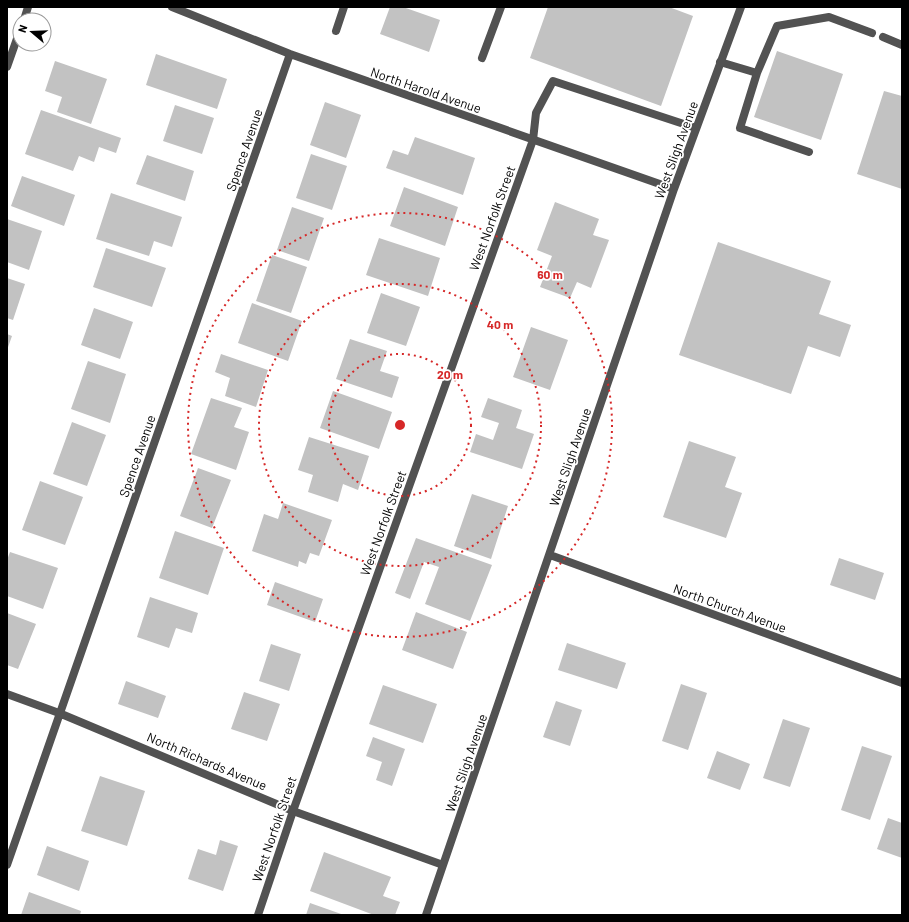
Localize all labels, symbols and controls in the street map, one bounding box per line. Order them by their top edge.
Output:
north arrow [12,12,52,52]
text: N [15,23,29,34]
street label: North Harold Avenue [369,64,484,116]
street label: West Sligh Avenue [651,99,701,201]
street label: Spence Avenue [222,107,266,193]
street label: West Norfolk Street [466,163,518,273]
text: 60 m [537,267,563,281]
text: 40 m [487,317,513,331]
text: 20 m [437,367,463,381]
street label: West Sligh Avenue [546,406,594,508]
street label: Spence Avenue [115,413,159,499]
centre of rings [393,418,407,432]
street label: West Norfolk Street [357,468,409,578]
street label: North Church Avenue [671,580,789,636]
street label: West Sligh Avenue [442,712,490,814]
street label: North Richards Avenue [145,728,269,794]
street label: West Norfolk Street [248,774,300,884]

